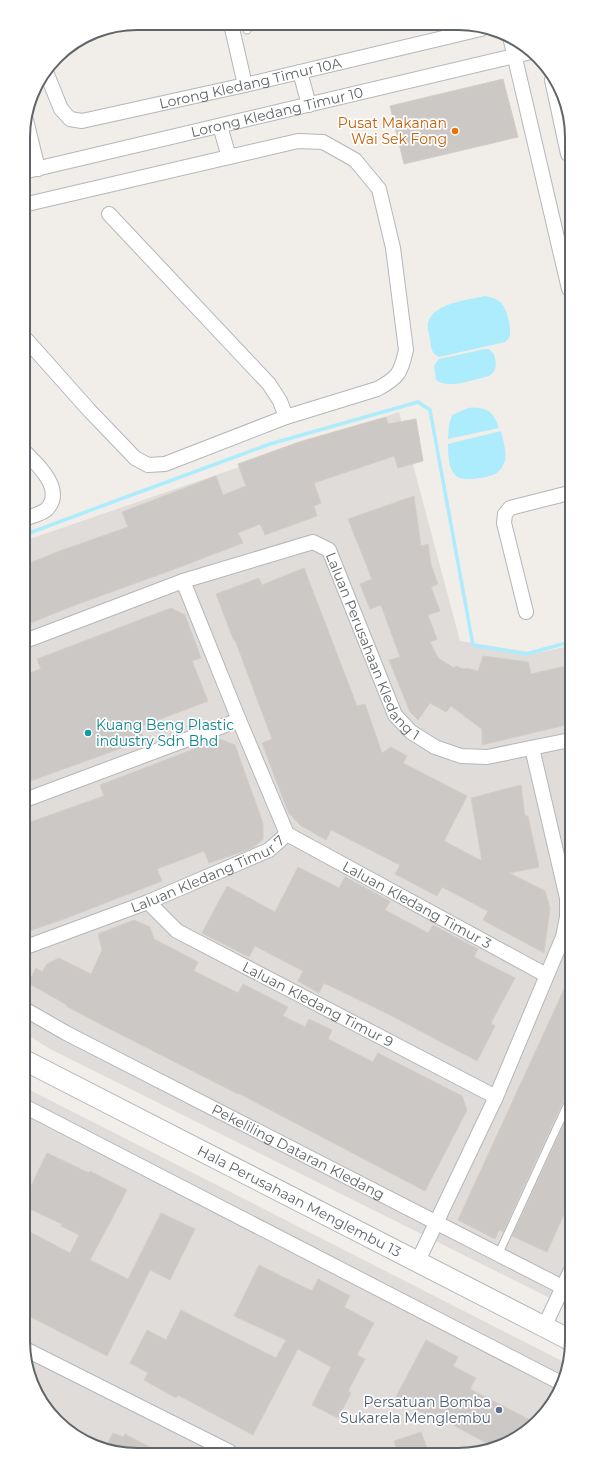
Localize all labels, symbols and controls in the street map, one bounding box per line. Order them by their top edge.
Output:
street label: Lorong Kledang Timur 10A [157,54,343,112]
street label: Lorong Kledang Timur 10 [189,85,365,141]
place label: Pusat Makanan Wai Sek Fong [338,114,447,148]
marker: Pusat Makanan Wai Sek Fong [450,126,460,136]
street label: Laluan Perusahaan Kledang 1 [322,550,423,744]
place label: Kuang Beng Plastic industry Sdn Bhd [96,716,234,750]
marker: Kuang Beng Plastic industry Sdn Bhd [83,728,93,738]
street label: Laluan Kledang Timur 7 [128,831,288,917]
street label: Laluan Kledang Timur 3 [339,857,495,953]
street label: Laluan Kledang Timur 9 [239,958,397,1051]
street label: Pekeliling Dataran Kledang [209,1100,388,1204]
street label: Hala Perusahaan Menglembu 13 [194,1141,404,1261]
place label: Persatuan Bomba Sukarela Menglembu [340,1393,491,1427]
marker: Persatuan Bomba Sukarela Menglembu [494,1405,504,1415]

